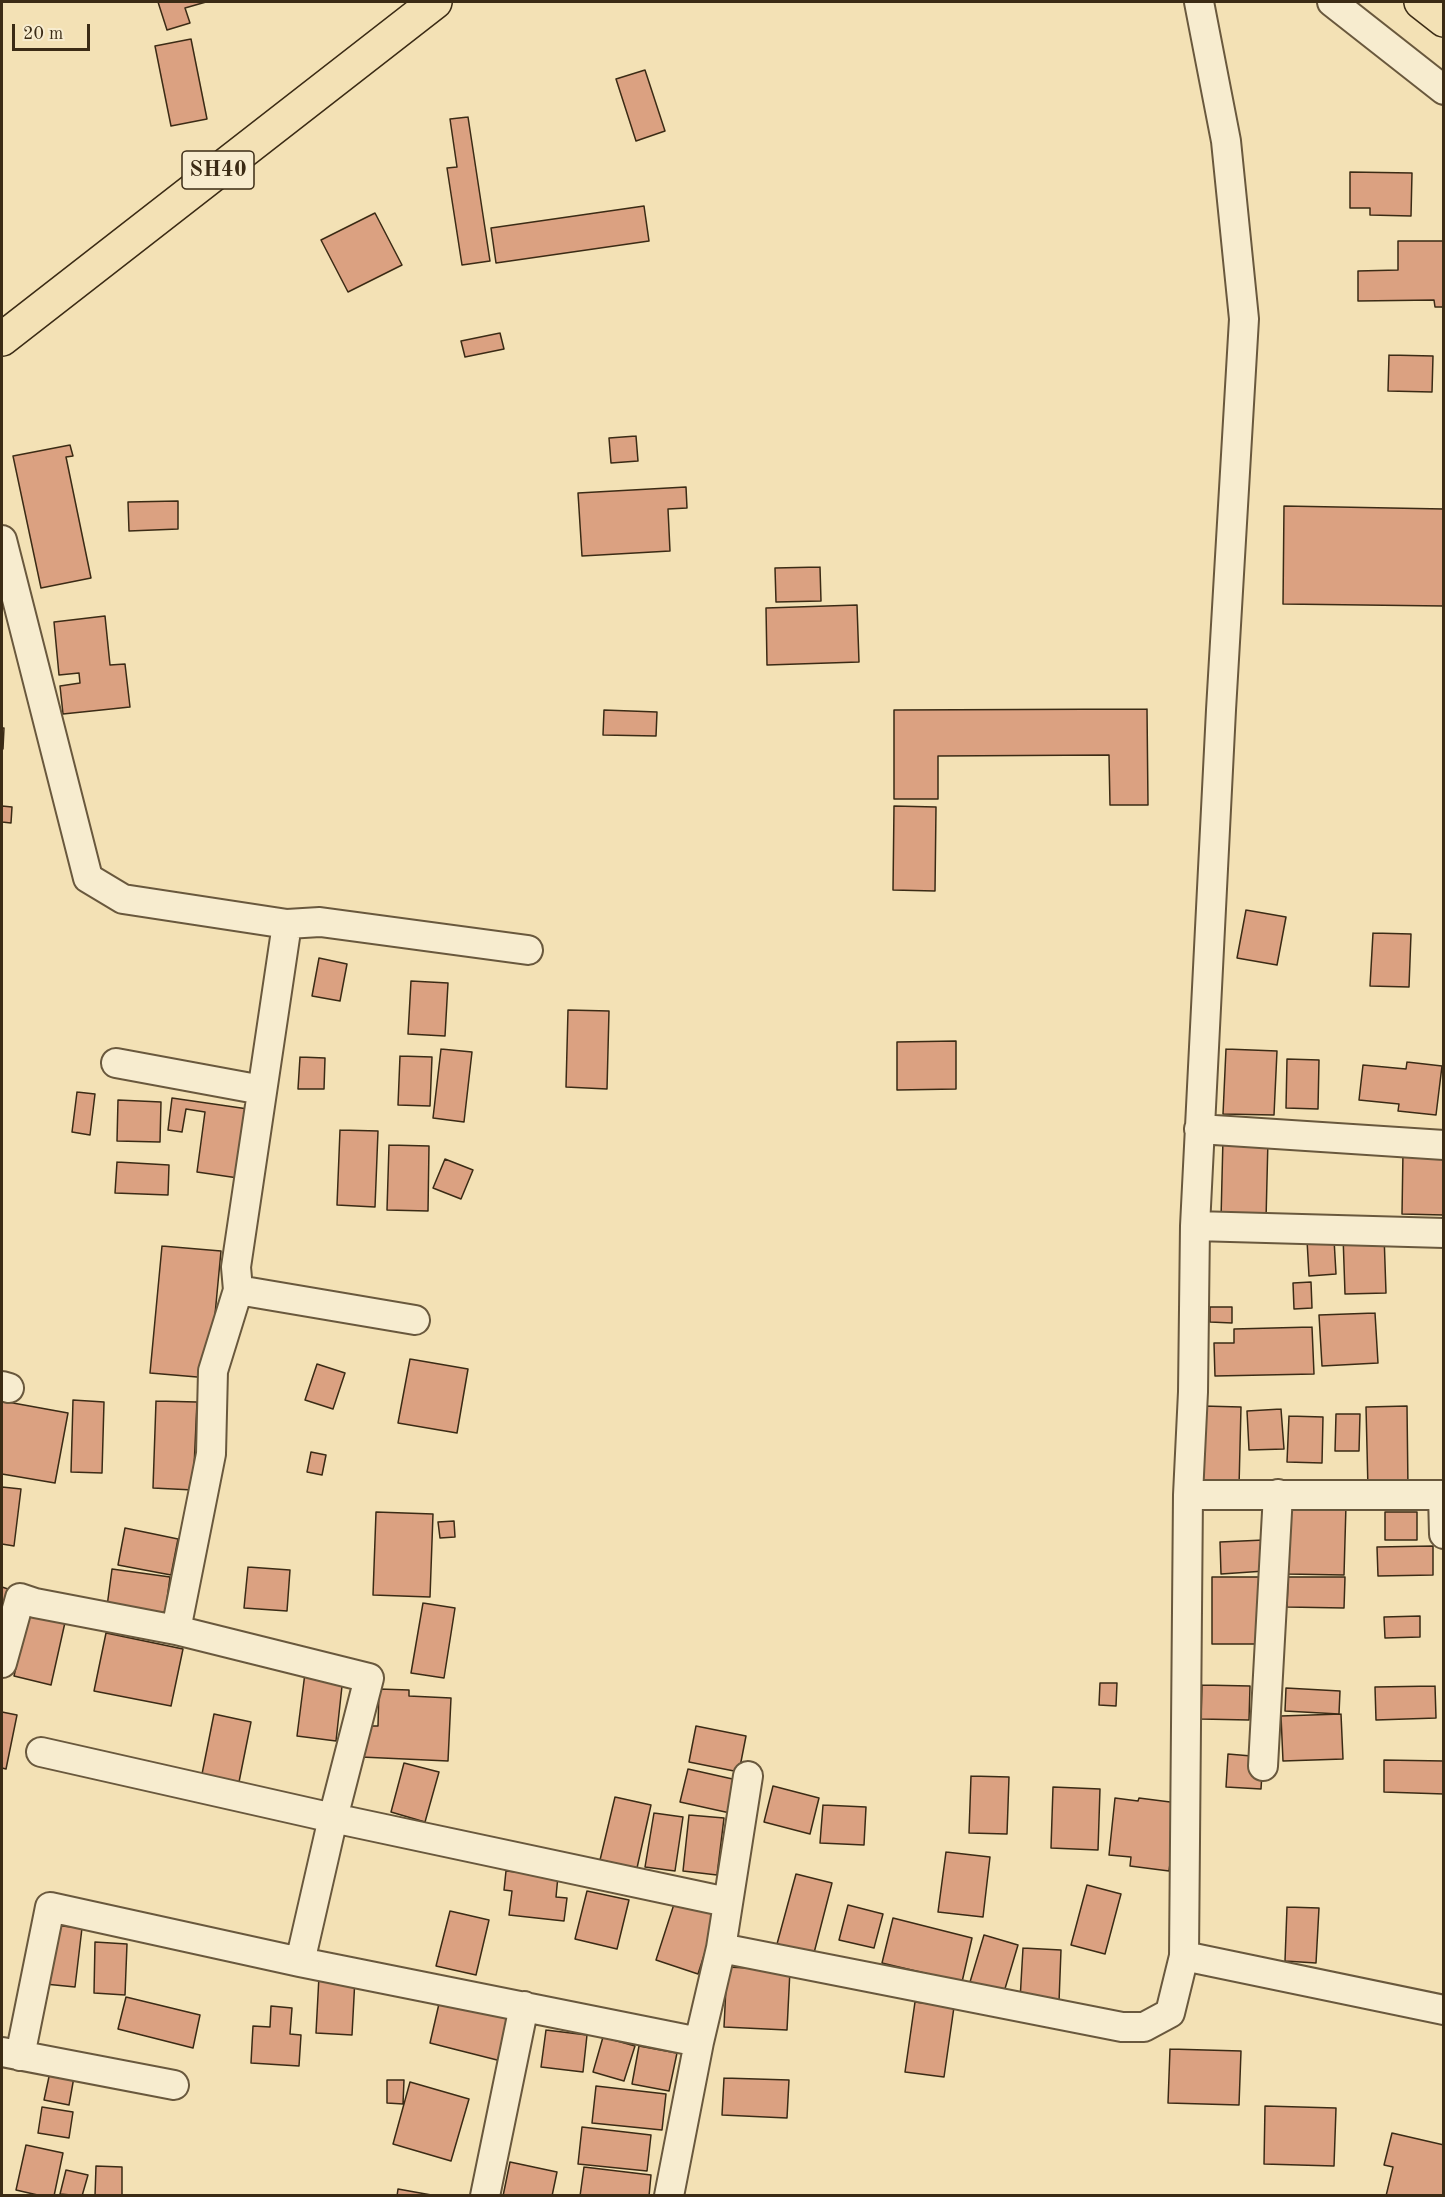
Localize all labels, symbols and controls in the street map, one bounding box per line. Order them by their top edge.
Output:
scale bar [15,12,93,50]
text: 20 m [23,25,63,43]
road number: SH40 [182,151,254,189]

